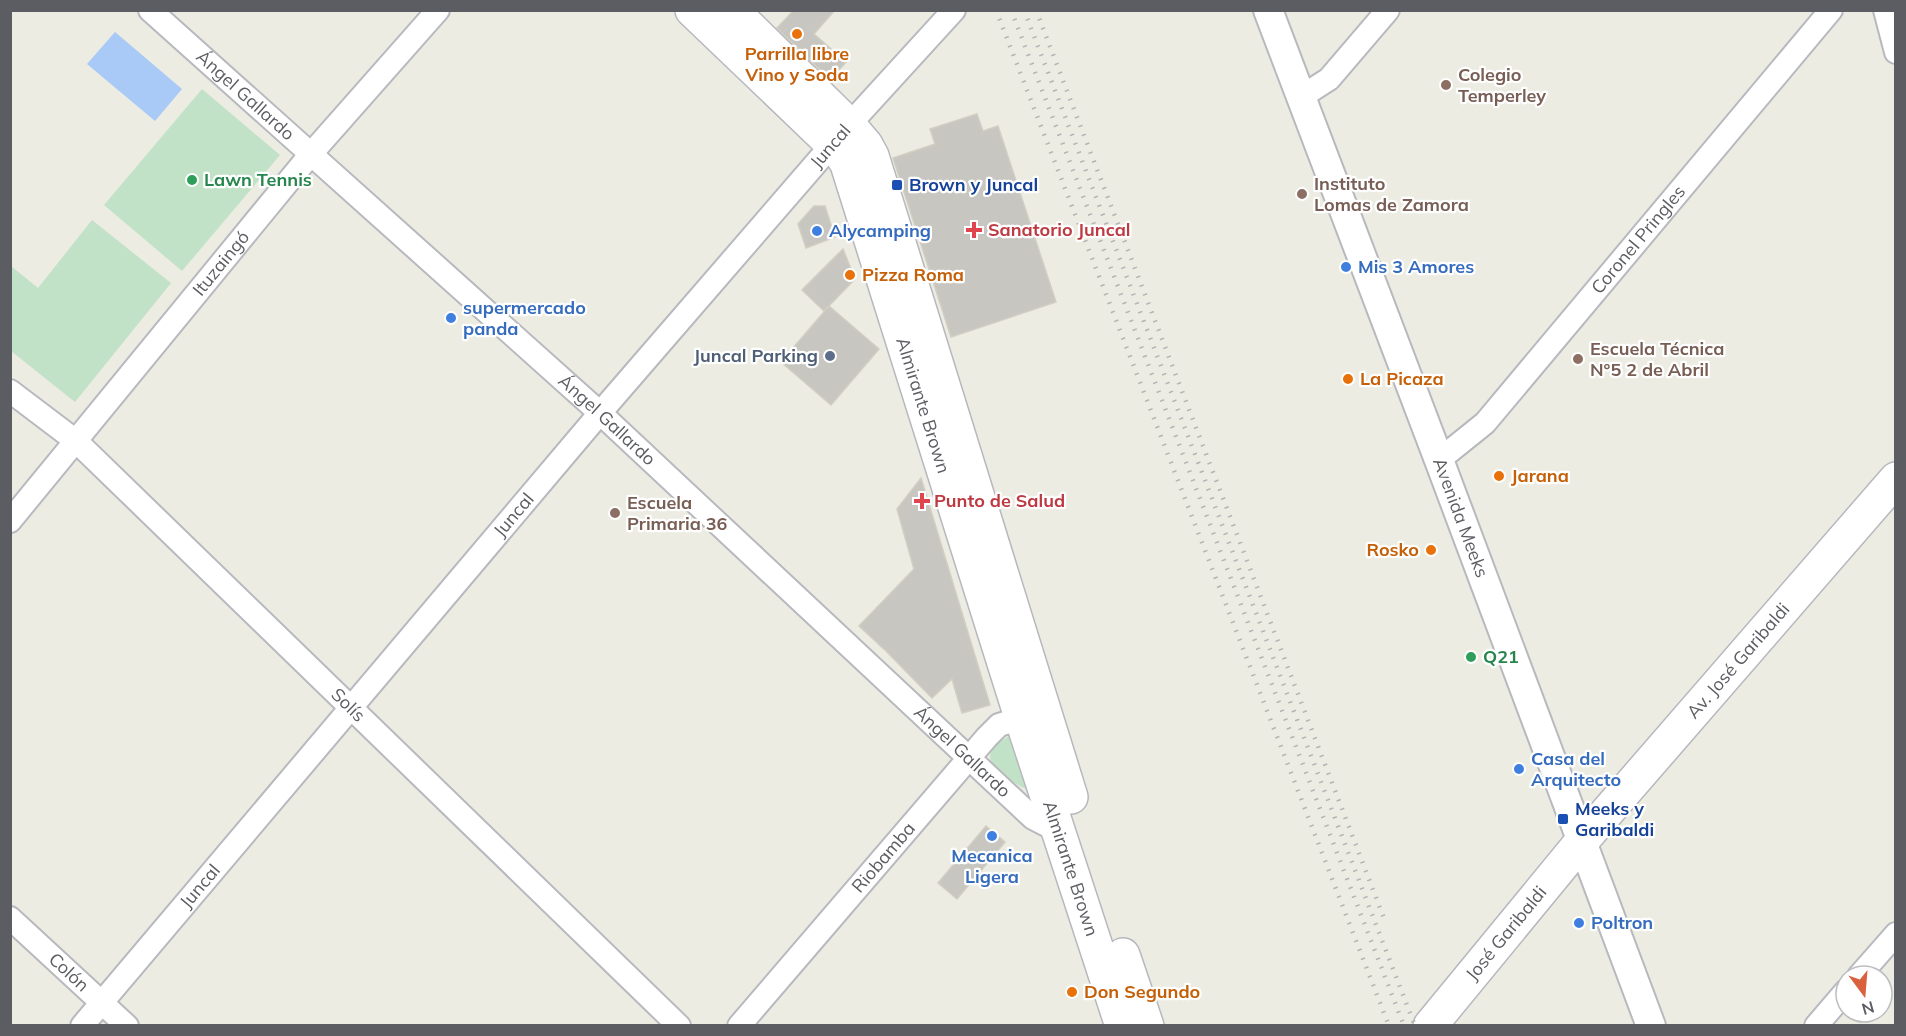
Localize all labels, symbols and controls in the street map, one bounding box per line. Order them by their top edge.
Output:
marker: Parrilla libre Vino y Soda [790,27,804,41]
place label: Parrilla libre Vino y Soda [744,42,849,86]
street label: Ángel Gallardo [192,45,300,145]
place label: Colegio Temperley [1458,63,1546,107]
marker: Colegio Temperley [1439,78,1453,92]
street label: Juncal [805,119,855,173]
place label: Lawn Tennis [204,168,312,191]
place label: Instituto Lomas de Zamora [1314,172,1469,216]
marker: Lawn Tennis [185,173,199,187]
place label: Brown y Juncal [909,173,1038,196]
marker: Brown y Juncal [890,178,904,192]
street label: Coronel Pringles [1586,180,1690,299]
marker: Instituto Lomas de Zamora [1295,187,1309,201]
place label: Sanatorio Juncal [988,218,1131,241]
place label: Alycamping [829,219,931,242]
marker: Sanatorio Juncal [965,221,983,239]
marker: Alycamping [810,224,824,238]
street label: Ituzaingó [187,226,254,300]
place label: Mis 3 Amores [1358,255,1474,278]
marker: Mis 3 Amores [1339,260,1353,274]
place label: Pizza Roma [862,263,964,286]
marker: Pizza Roma [843,268,857,282]
place label: supermercado panda [463,296,586,340]
marker: supermercado panda [444,311,458,325]
street label: Almirante Brown [891,334,956,476]
place label: Escuela Técnica N°5 2 de Abril [1590,337,1725,381]
place label: Juncal Parking [694,344,818,367]
marker: Juncal Parking [823,349,837,363]
marker: Escuela Técnica N°5 2 de Abril [1571,352,1585,366]
place label: La Picaza [1360,367,1444,390]
street label: Ángel Gallardo [554,369,661,470]
marker: La Picaza [1341,372,1355,386]
street label: Avenida Meeks [1428,454,1494,581]
place label: Jarana [1511,464,1569,487]
marker: Jarana [1492,469,1506,483]
street label: Juncal [488,488,539,542]
place label: Punto de Salud [934,489,1065,512]
place label: Escuela Primaria 36 [627,491,728,535]
marker: Punto de Salud [915,494,929,508]
marker: Escuela Primaria 36 [608,506,622,520]
place label: Rosko [1367,538,1419,561]
marker: Rosko [1424,543,1438,557]
street label: Av. José Garibaldi [1681,598,1794,723]
place label: Q21 [1483,645,1519,668]
marker: Q21 [1464,650,1478,664]
street label: Solís [326,683,371,727]
street label: Ángel Gallardo [909,701,1016,802]
place label: Casa del Arquitecto [1531,747,1621,791]
marker: Casa del Arquitecto [1512,762,1526,776]
place label: Meeks y Garibaldi [1575,797,1654,841]
street label: Almirante Brown [1038,798,1104,939]
marker: Meeks y Garibaldi [1556,812,1570,826]
street label: Riobamba [846,817,920,897]
marker: Mecanica Ligera [985,829,999,843]
place label: Mecanica Ligera [951,844,1033,888]
street label: Juncal [175,859,225,913]
street label: José Garibaldi [1460,881,1551,985]
place label: Poltron [1591,911,1653,934]
marker: Poltron [1572,916,1586,930]
street label: Colón [44,947,94,996]
north arrow [1834,964,1894,1024]
place label: Don Segundo [1084,980,1200,1003]
marker: Don Segundo [1065,985,1079,999]
text: N [1860,997,1877,1020]

